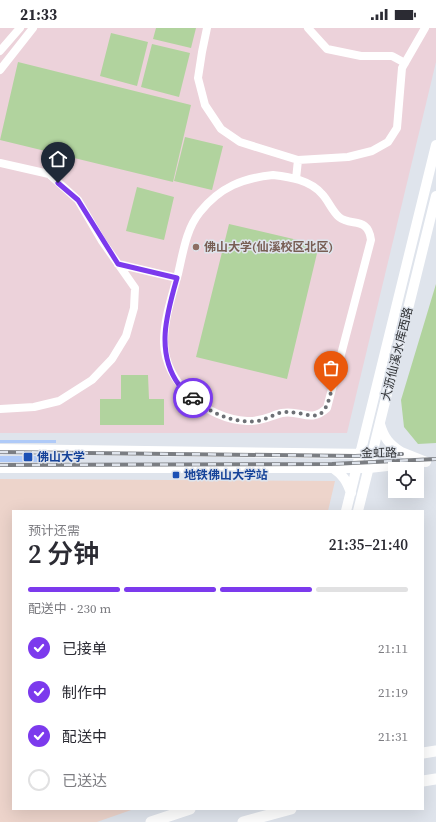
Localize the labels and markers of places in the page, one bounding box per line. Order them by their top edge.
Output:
pin [41,142,75,183]
place label: 佛山大学(仙溪校区北区) [204,239,333,255]
marker: 佛山大学(仙溪校区北区) [191,242,201,252]
pin [314,351,348,392]
place label: 佛山大学 [37,449,85,465]
marker: 佛山大学 [22,451,34,463]
place label: 地铁佛山大学站 [184,467,268,483]
marker: 地铁佛山大学站 [171,470,181,480]

